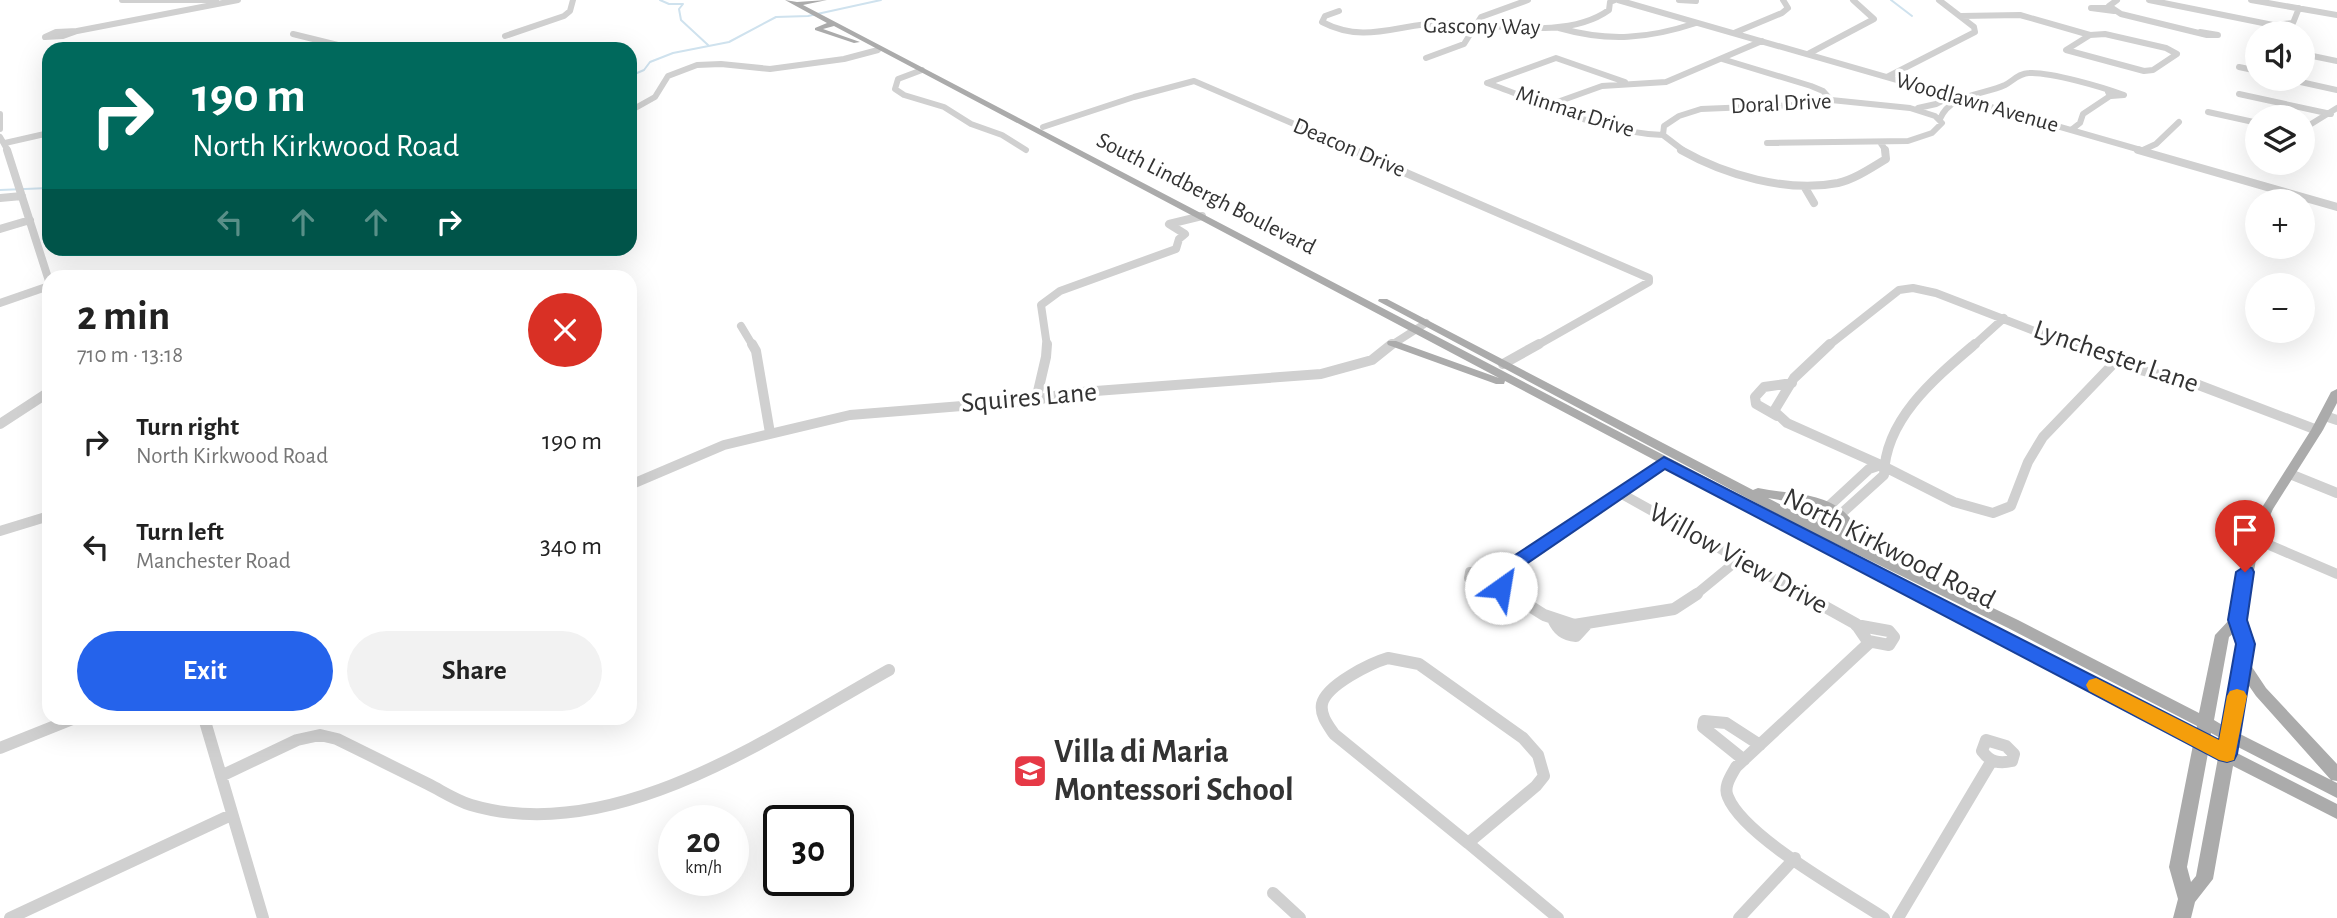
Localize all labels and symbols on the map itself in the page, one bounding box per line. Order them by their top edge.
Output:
street label: Gascony Way [1423,14,1541,40]
street label: Woodlawn Avenue [1893,69,2061,137]
street label: Minmar Drive [1513,82,1637,142]
street label: Doral Drive [1730,90,1832,118]
street label: Deacon Drive [1290,114,1408,182]
street label: South Lindbergh Boulevard [1093,129,1319,259]
street label: Lynchester Lane [2030,316,2202,398]
street label: Squires Lane [960,378,1098,418]
street label: North Kirkwood Road [1778,483,2000,615]
street label: Willow View Drive [1644,498,1832,620]
pin [2215,500,2275,572]
position arrow [1464,551,1538,625]
place label: Villa di Maria Montessori School [1054,736,1294,807]
school or university icon: Villa di Maria Montessori School [1011,752,1049,790]
speed limit sign: 30 [763,805,854,896]

